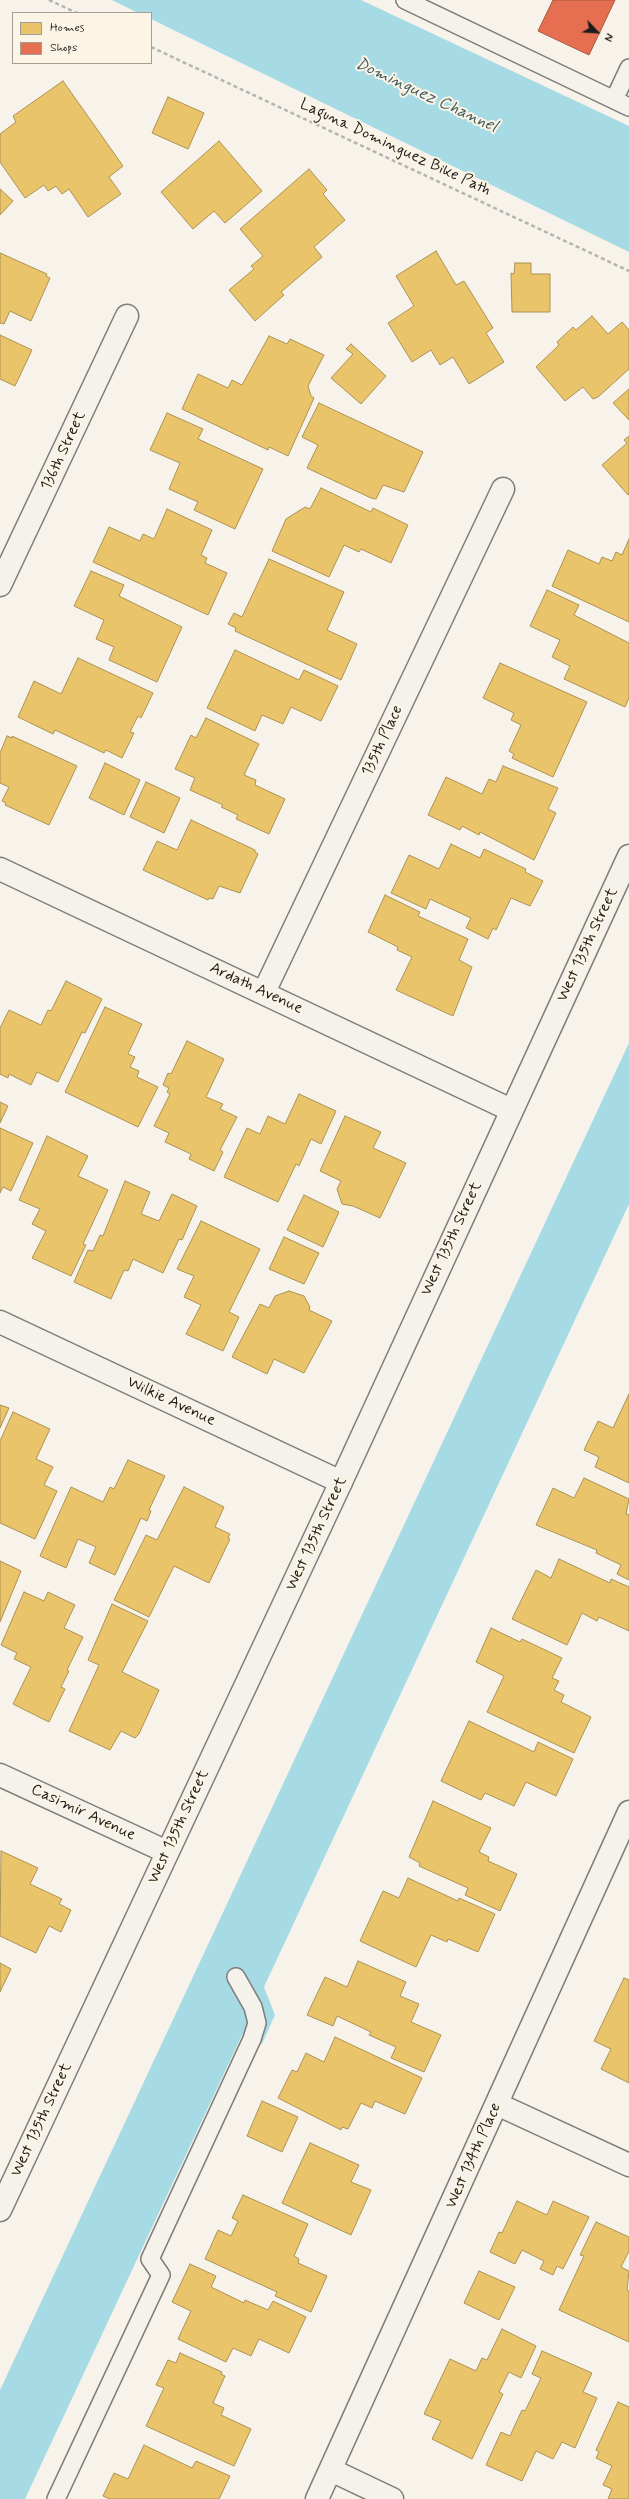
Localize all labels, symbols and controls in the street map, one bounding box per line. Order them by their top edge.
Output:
legend [12,12,152,64]
north arrow [577,12,617,52]
text: Homes [50,20,85,36]
text: N [600,31,616,43]
text: Shops [50,40,77,56]
water label: Dominguez Channel [352,54,500,138]
street label: Laguna Dominguez Bike Path [296,95,494,201]
street label: 136th Street [37,408,91,494]
street label: 135th Place [358,703,408,779]
street label: West 135th Street [553,885,623,1005]
street label: Ardath Avenue [206,959,306,1019]
street label: West 135th Street [417,1179,487,1299]
street label: Wilkie Avenue [124,1373,218,1431]
street label: West 135th Street [282,1474,352,1594]
street label: West 135th Street [144,1767,214,1887]
street label: Casimir Avenue [28,1780,138,1846]
street label: West 135th Street [7,2060,77,2180]
street label: West 134th Place [442,2100,506,2212]

